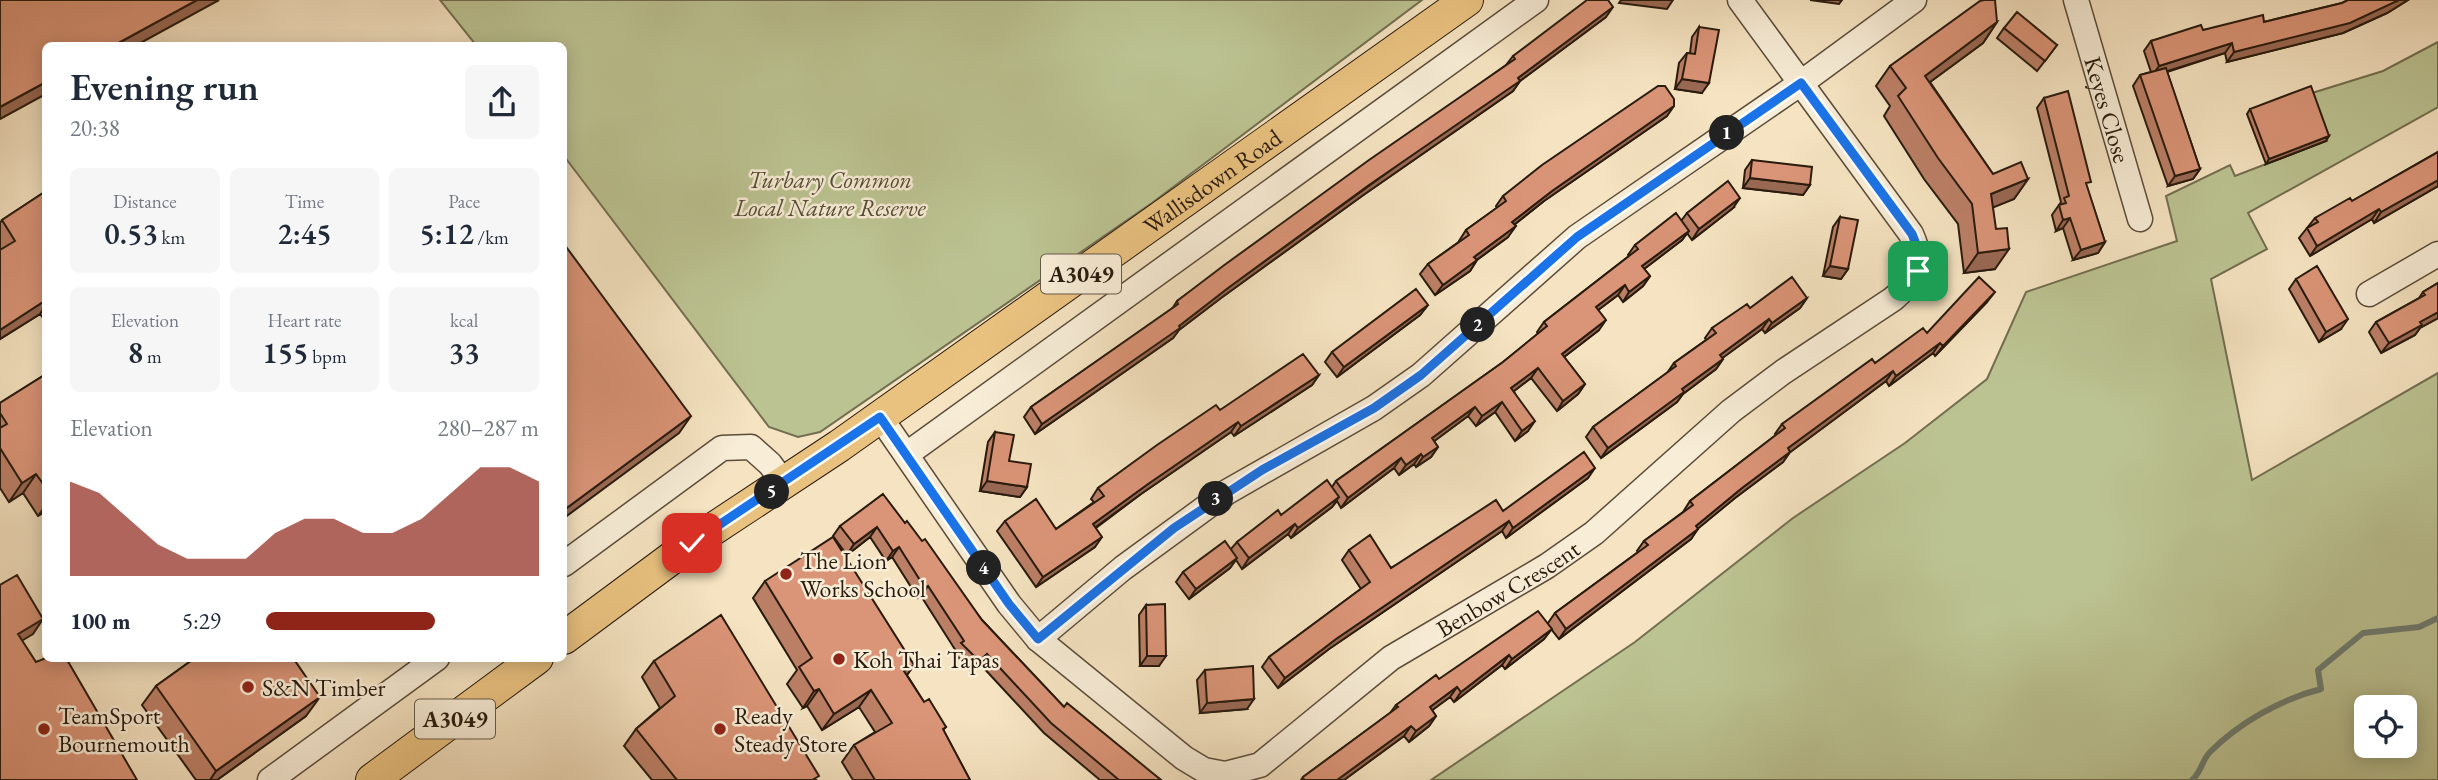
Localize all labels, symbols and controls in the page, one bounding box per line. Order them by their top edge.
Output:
street label: Keyes Close [2078,53,2138,166]
text: Evening run [70,62,259,111]
button: share [465,65,539,139]
text: 20:38 [70,113,120,143]
pin: 1 [1710,116,1744,150]
text: 1 [1721,120,1732,145]
street label: Wallisdown Road [1137,121,1288,241]
park label: Turbary Common Local Nature Reserve [733,164,927,223]
text: Distance [113,189,177,214]
text: Time [285,189,324,214]
text: Pace [448,189,480,214]
text: 0.53 [104,214,158,253]
text: 2:45 [277,214,332,253]
text: 5:12 [419,214,474,253]
text: km [158,225,185,250]
text: /km [474,225,509,250]
pin [1888,241,1948,301]
icon: arrive [1899,252,1937,290]
road number: A3049 [1041,255,1121,294]
text: Elevation [111,308,179,333]
text: Heart rate [268,308,341,333]
text: kcal [450,308,478,333]
pin: 2 [1460,308,1496,342]
text: 2 [1472,312,1483,337]
text: 8 [128,333,143,372]
text: 155 [262,333,308,372]
text: 33 [449,333,480,372]
text: m [143,344,162,369]
text: bpm [308,344,347,369]
text: Elevation [70,413,153,443]
text: 280–287 m [438,413,539,443]
pin: 5 [754,475,790,510]
text: 5 [766,479,777,504]
pin: 3 [1198,482,1234,516]
text: 3 [1210,486,1221,511]
pin [662,513,722,573]
icon: check [673,524,711,562]
street label: Benbow Crescent [1430,532,1586,644]
place label: The Lion Works School [800,545,926,604]
pin: 4 [967,550,1002,586]
text: 4 [978,555,989,580]
marker: The Lion Works School [778,566,794,582]
text: 100 m [70,606,131,636]
text: 5:29 [182,606,221,636]
place label: Koh Thai Tapas [853,644,999,675]
marker: Koh Thai Tapas [831,651,847,667]
place label: S&N Timber [262,672,385,703]
marker: S&N Timber [240,679,256,695]
map controls [2354,695,2417,758]
button: locate [2354,695,2417,758]
road number: A3049 [415,699,495,738]
place label: TeamSport Bournemouth [58,700,190,759]
place label: Ready Steady Store [734,700,847,759]
marker: TeamSport Bournemouth [36,721,52,737]
marker: Ready Steady Store [712,721,728,737]

